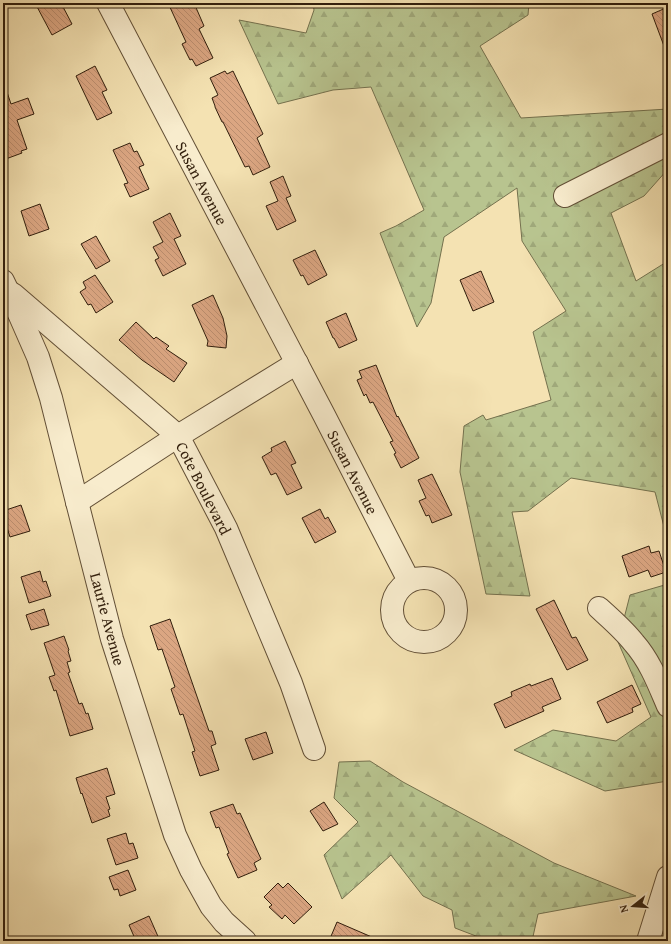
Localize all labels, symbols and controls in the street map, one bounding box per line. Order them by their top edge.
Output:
street label: Susan Avenue [170,137,234,229]
street label: Susan Avenue [321,426,385,518]
street label: Cote Boulevard [170,437,238,539]
street label: Laurie Avenue [84,570,132,668]
north arrow [613,886,653,926]
text: N [615,902,632,915]

